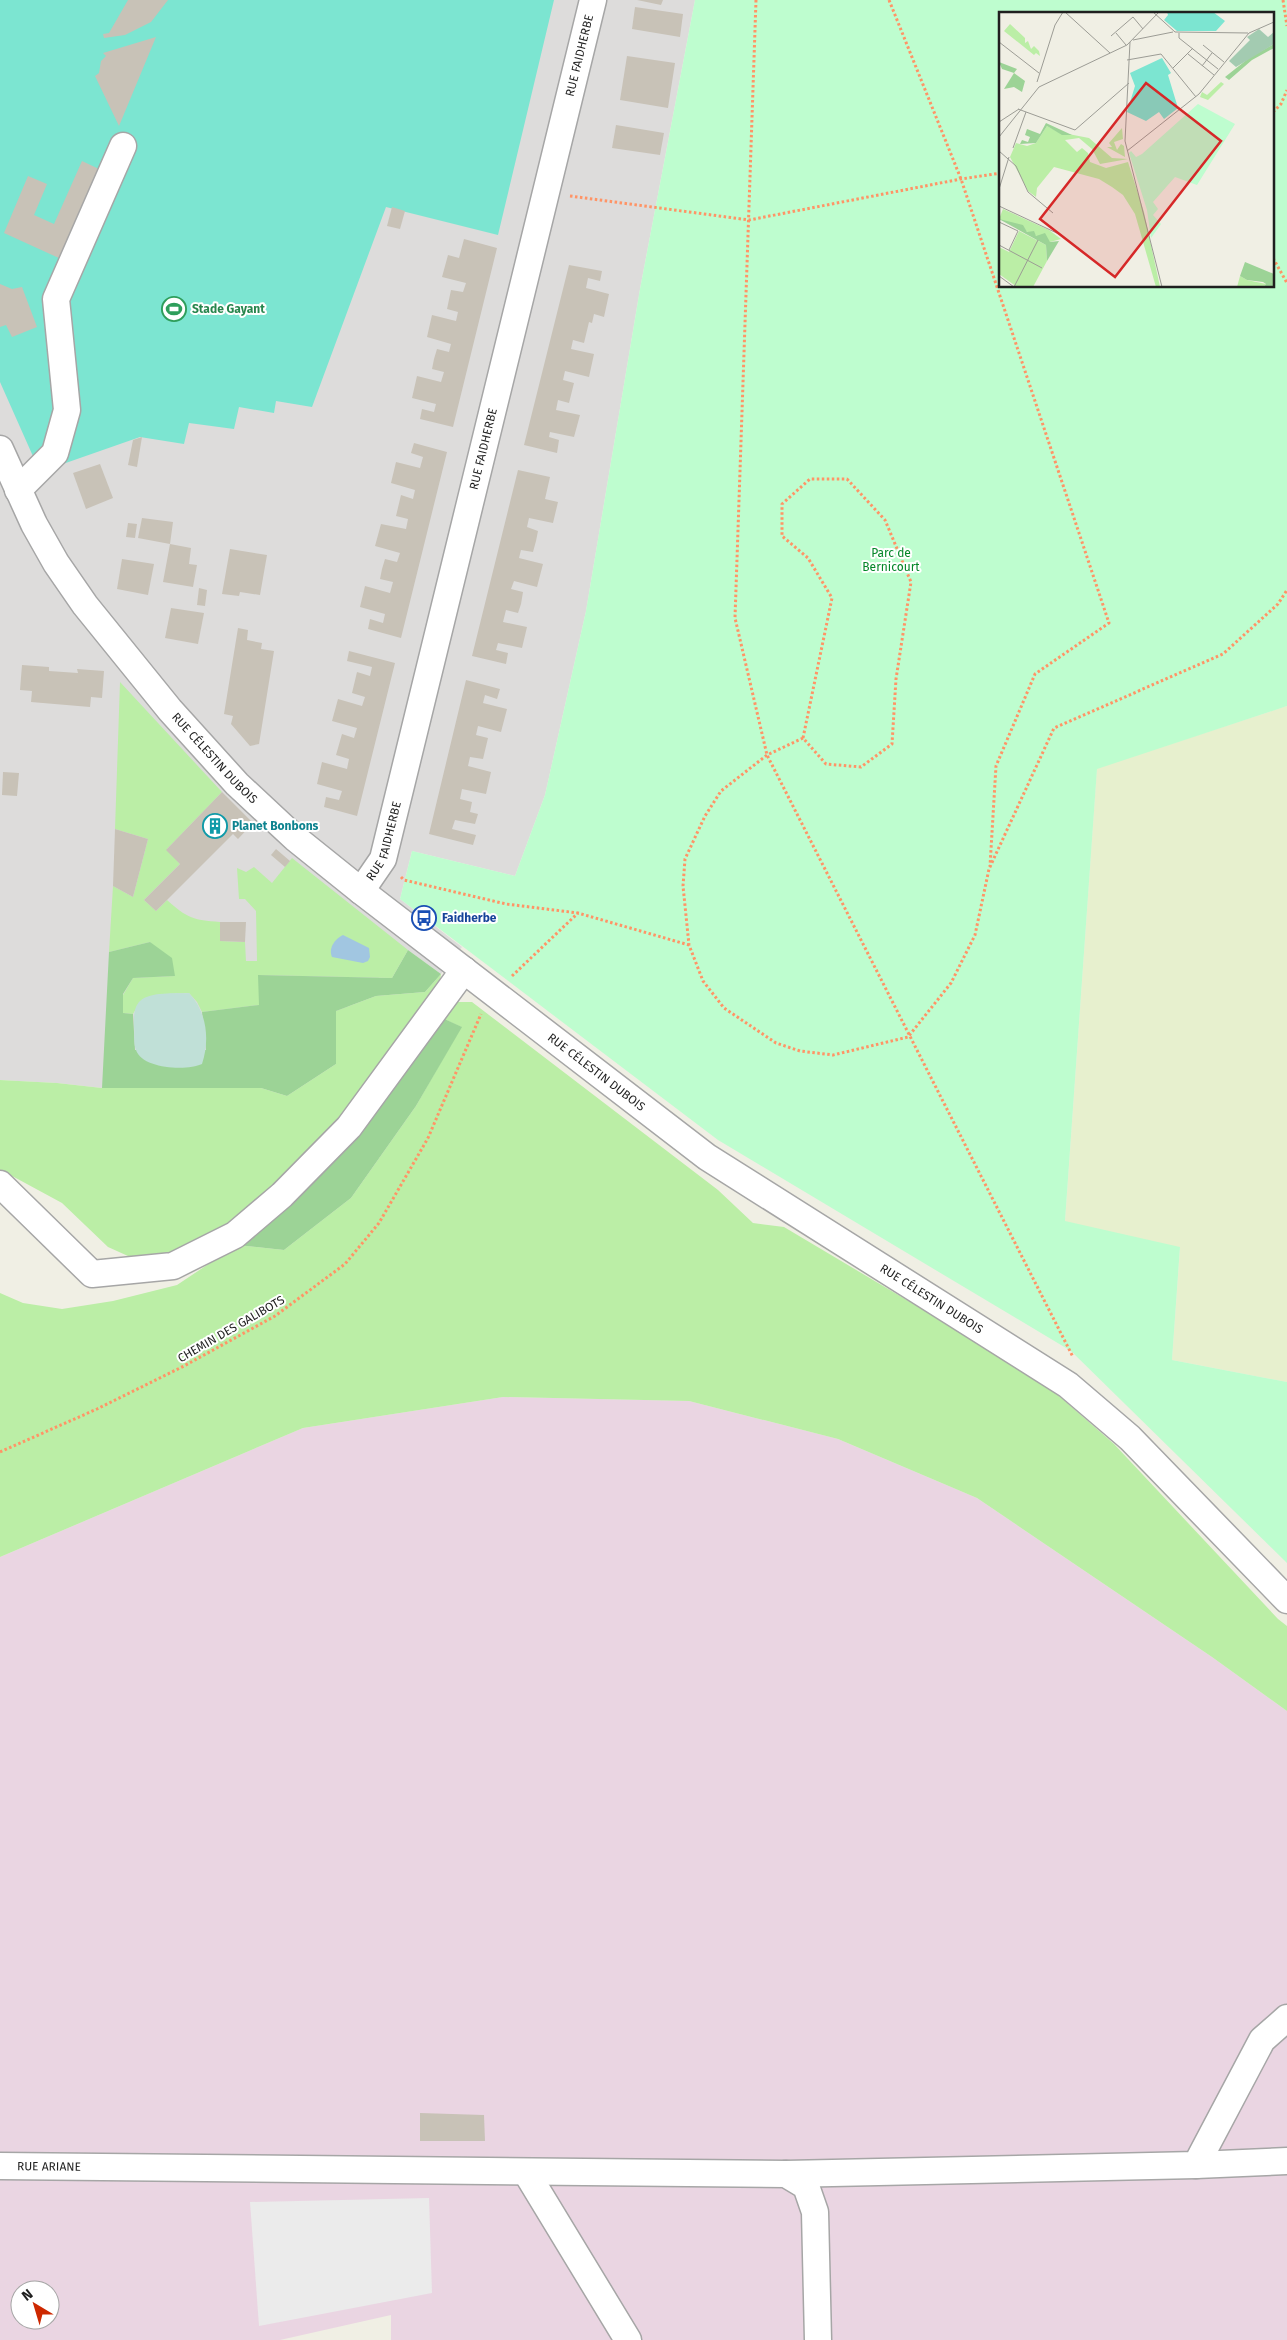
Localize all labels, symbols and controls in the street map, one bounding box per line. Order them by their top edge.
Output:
inset map [999,12,1274,288]
street label: RUE FAIDHERBE [563,13,596,98]
sports icon: Stade Gayant [161,296,187,322]
place label: Stade Gayant [192,302,265,316]
street label: RUE FAIDHERBE [467,407,500,491]
park label: Parc de Bernicourt [862,546,920,574]
street label: RUE CÉLESTIN DUBOIS [169,710,261,807]
street label: RUE FAIDHERBE [363,800,404,883]
building icon: Planet Bonbons [202,813,228,839]
place label: Planet Bonbons [232,819,319,833]
bus stop icon: Faidherbe [411,905,437,931]
place label: Faidherbe [442,911,497,925]
street label: RUE CÉLESTIN DUBOIS [545,1030,648,1114]
street label: RUE CÉLESTIN DUBOIS [878,1261,986,1337]
street label: CHEMIN DES GALIBOTS [175,1292,287,1365]
street label: RUE ARIANE [17,2159,81,2174]
north arrow [10,2280,60,2330]
text: N [18,2286,36,2305]

